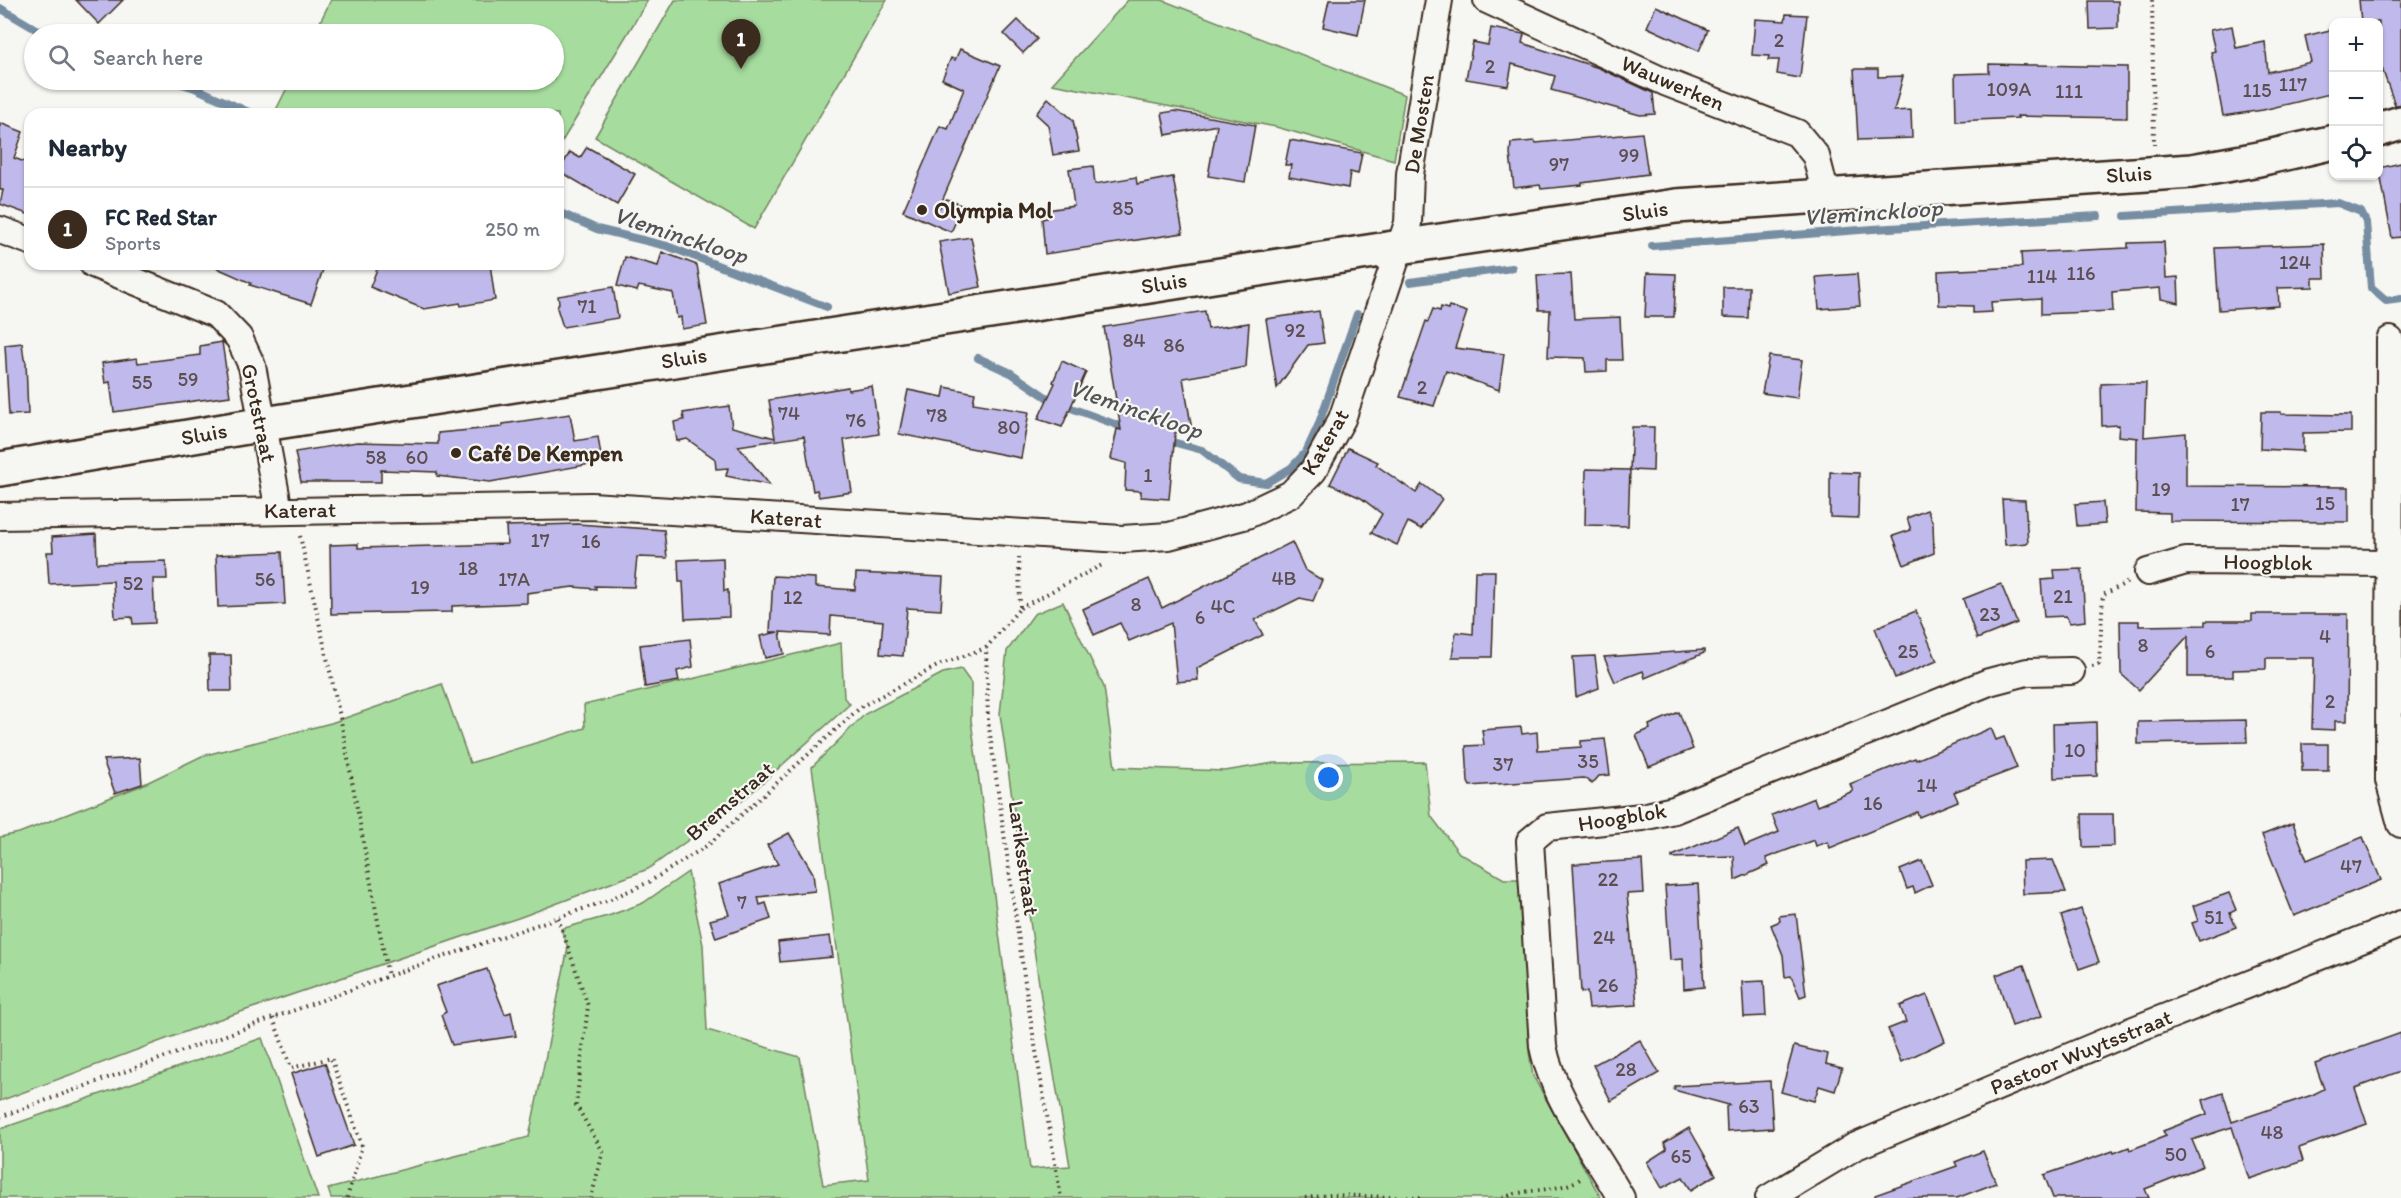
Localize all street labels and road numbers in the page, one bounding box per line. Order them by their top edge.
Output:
street label: Wauwerken [1617,49,1729,117]
street label: De Mosten [1398,72,1440,176]
street label: Sluis [2105,159,2153,189]
street label: Sluis [1620,194,1670,228]
street label: Sluis [1139,266,1189,300]
street label: Sluis [659,341,709,375]
street label: Grotstraat [235,361,283,465]
street label: Katerat [1295,404,1355,480]
street label: Sluis [179,417,229,451]
street label: Katerat [264,496,336,524]
street label: Katerat [749,502,823,534]
street label: Hoogblok [2223,548,2313,576]
street label: Bremstraat [680,755,780,847]
street label: Hoogblok [1576,797,1669,837]
street label: Lariksstraat [1003,799,1045,917]
street label: Pastoor Wuytsstraat [1986,1003,2176,1101]

